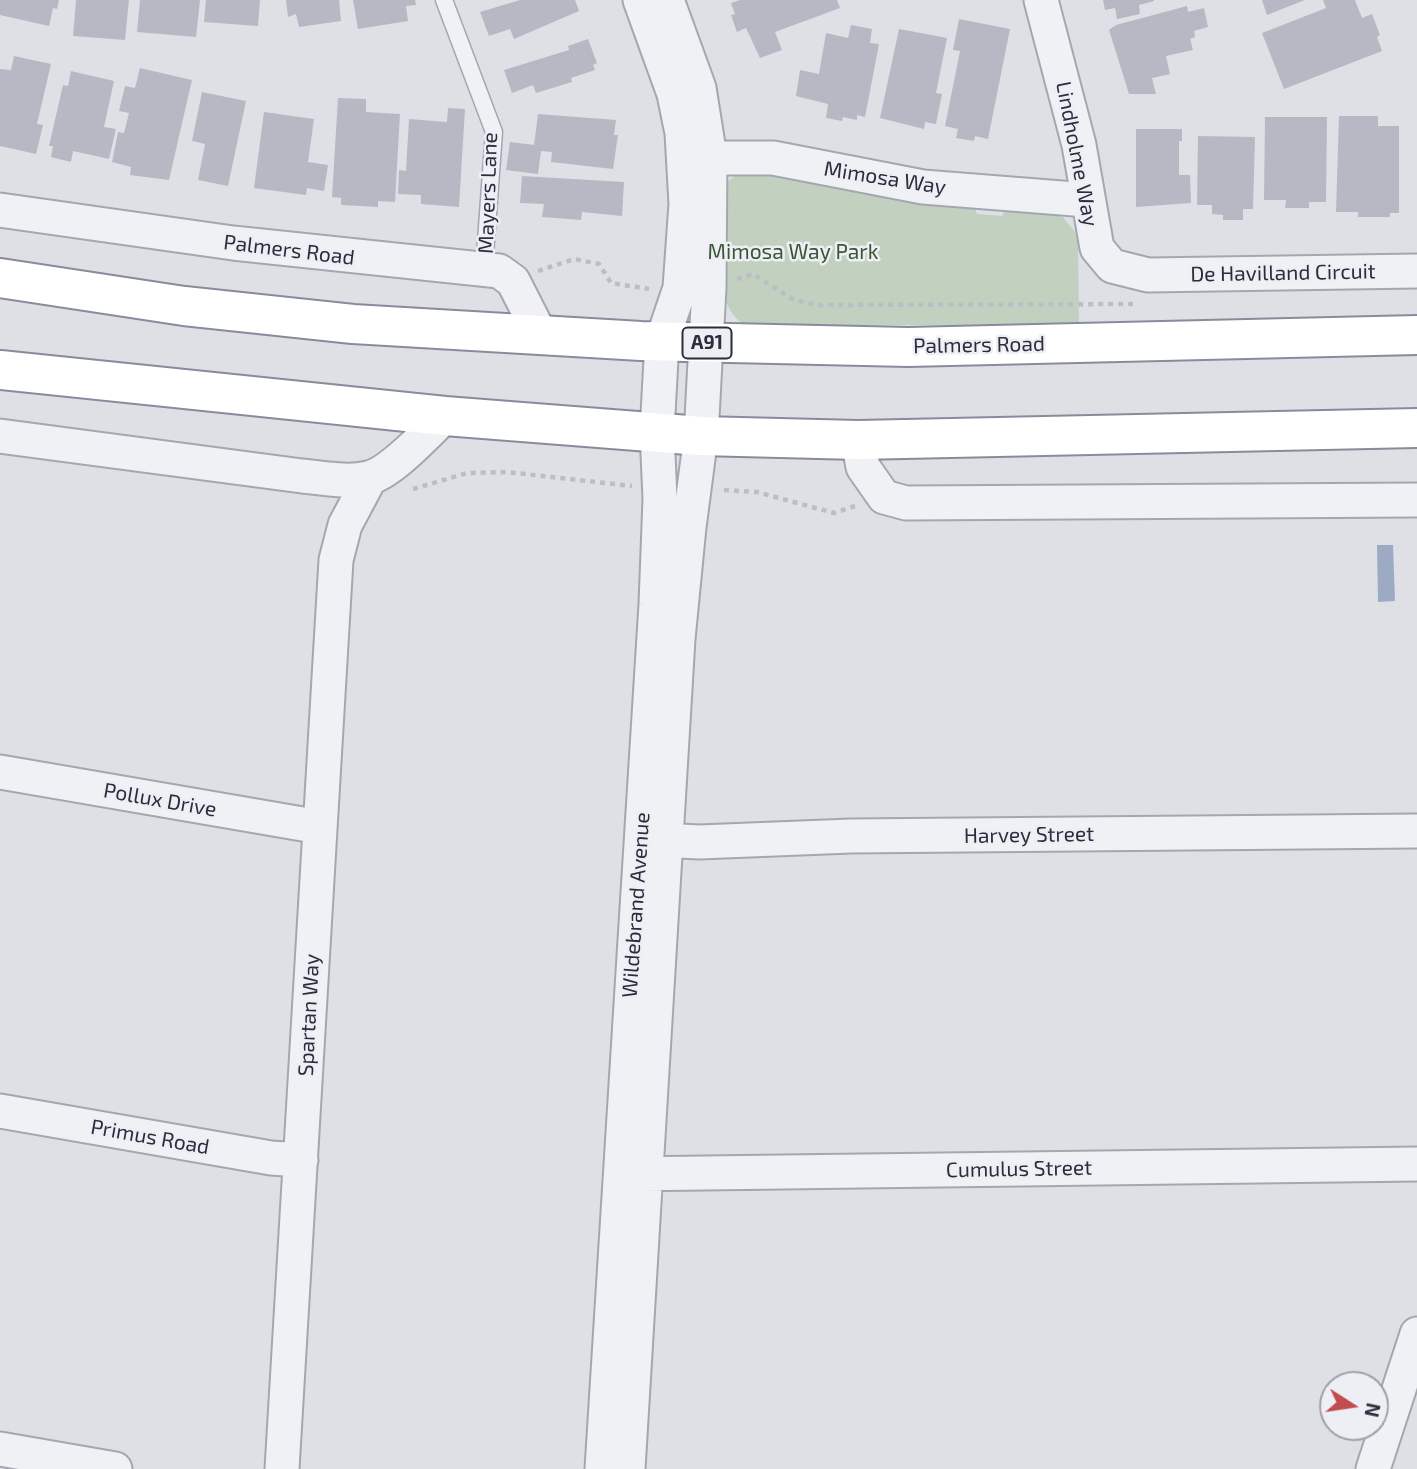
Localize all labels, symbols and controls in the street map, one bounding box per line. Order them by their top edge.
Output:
street label: Lindholme Way [1051,79,1103,229]
street label: Mayers Lane [473,132,503,254]
street label: Mimosa Way [822,156,948,200]
street label: Palmers Road [222,229,356,271]
park label: Mimosa Way Park [708,239,878,265]
street label: De Havilland Circuit [1190,259,1376,287]
road number: A91 [682,328,732,358]
street label: Palmers Road [913,331,1045,359]
street label: Pollux Drive [102,778,218,822]
street label: Wildebrand Avenue [617,811,655,999]
street label: Harvey Street [964,821,1094,849]
street label: Spartan Way [293,953,325,1077]
street label: Primus Road [89,1114,211,1160]
street label: Cumulus Street [946,1155,1092,1183]
north arrow [1319,1371,1389,1441]
text: N [1360,1401,1386,1419]

